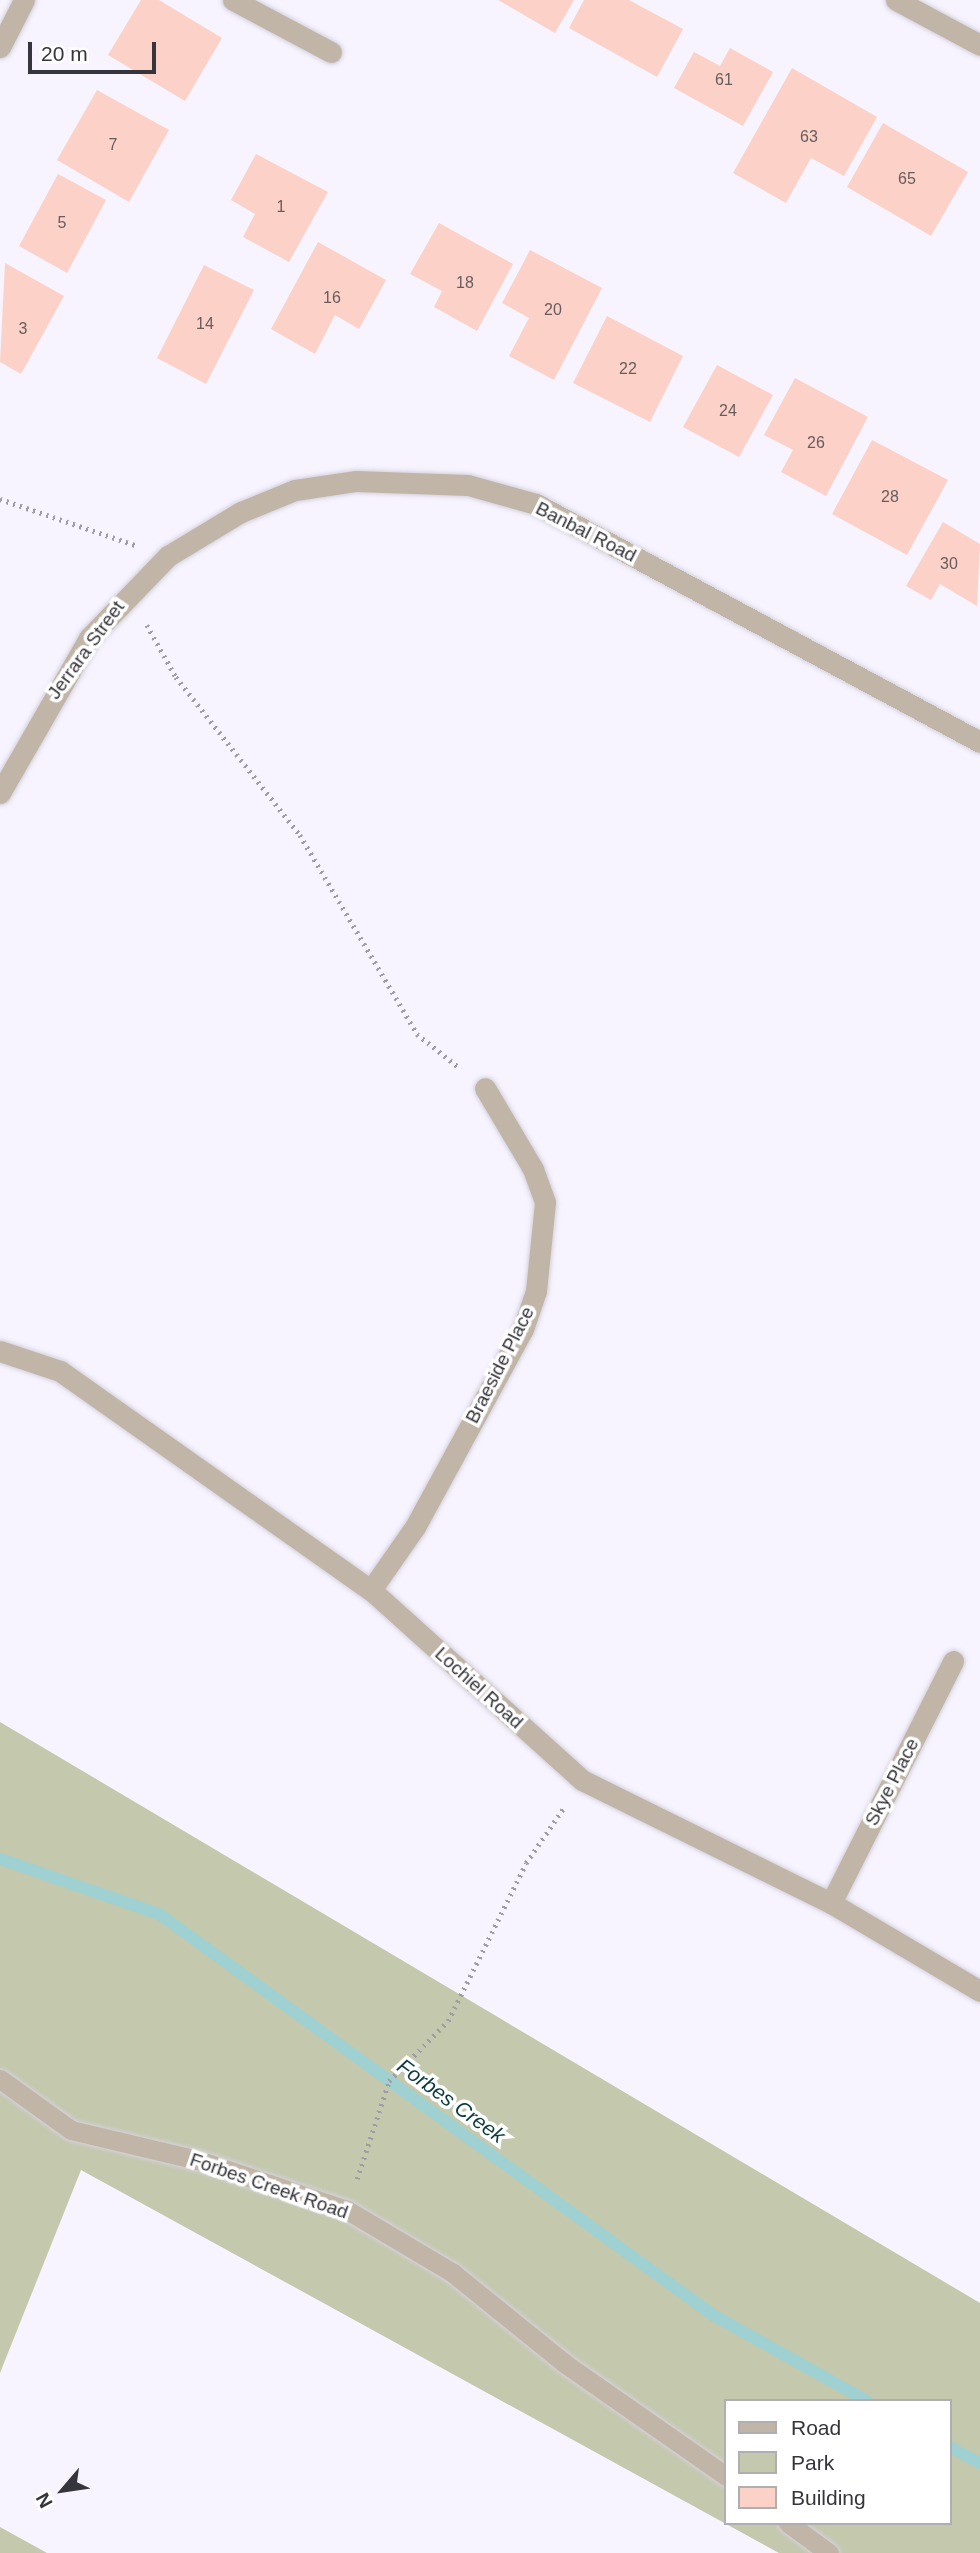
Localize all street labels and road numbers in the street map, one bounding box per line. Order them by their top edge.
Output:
street label: Banbal Road [532,497,640,567]
street label: Jerrara Street [43,596,129,704]
street label: Braeside Place [461,1303,539,1427]
street label: Lochiel Road [430,1642,528,1734]
street label: Skye Place [860,1734,924,1830]
street label: Forbes Creek Road [187,2148,351,2224]

